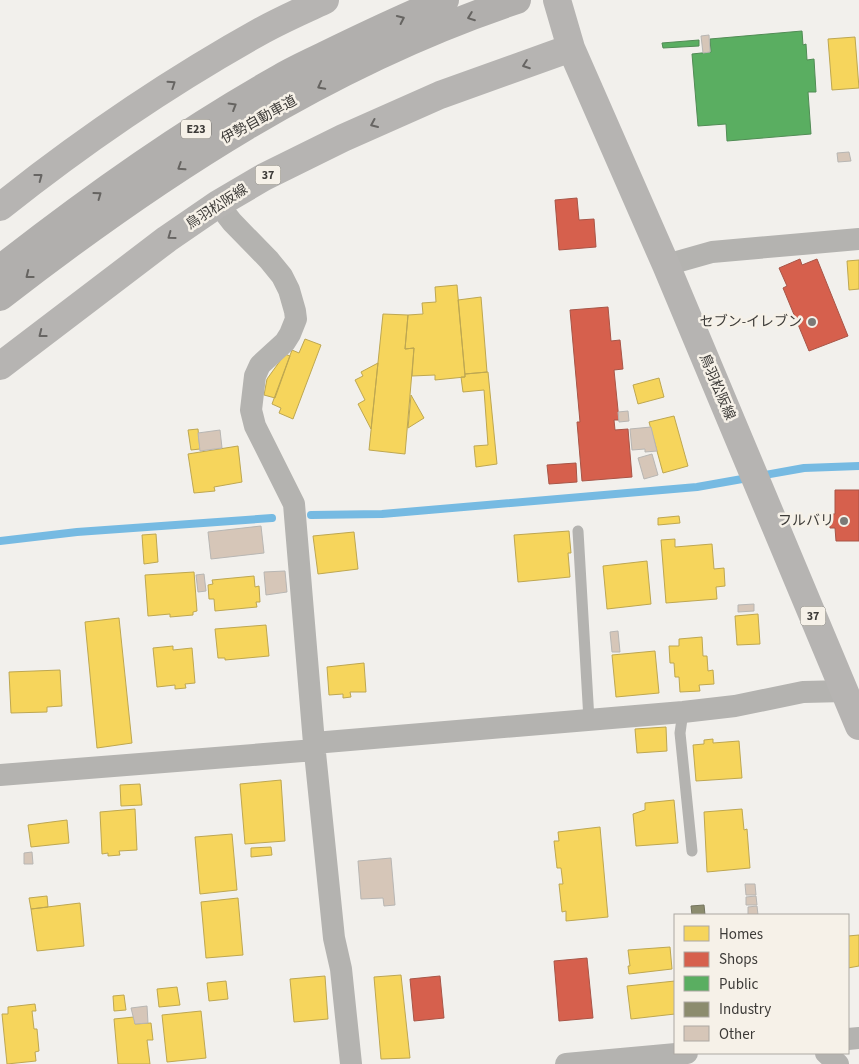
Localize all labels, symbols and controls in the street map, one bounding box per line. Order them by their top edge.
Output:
one-way arrow [467,10,476,21]
one-way arrow [396,15,405,25]
one-way arrow [522,59,530,69]
one-way arrow [317,80,326,90]
one-way arrow [166,81,176,90]
street label: 伊勢自動車道 [217,91,301,149]
one-way arrow [228,102,237,112]
one-way arrow [370,118,379,129]
road number: E23 [181,120,211,138]
one-way arrow [177,161,186,170]
road number: 37 [256,166,280,184]
one-way arrow [33,175,42,183]
street label: 鳥羽松阪線 [182,180,252,234]
one-way arrow [92,193,101,201]
one-way arrow [168,230,177,239]
one-way arrow [26,269,35,277]
place label: セブン-イレブン [700,312,802,332]
marker: セブン-イレブン [806,316,818,328]
one-way arrow [39,329,48,337]
street label: 鳥羽松阪線 [694,351,740,423]
place label: フルバリ [778,511,834,531]
marker: フルバリ [838,515,850,527]
road number: 37 [800,606,826,626]
legend [674,914,849,1054]
text: Homes [719,924,763,945]
text: Shops [719,949,758,970]
text: Public [719,974,758,995]
text: Industry [719,999,771,1020]
text: Other [719,1024,756,1045]

